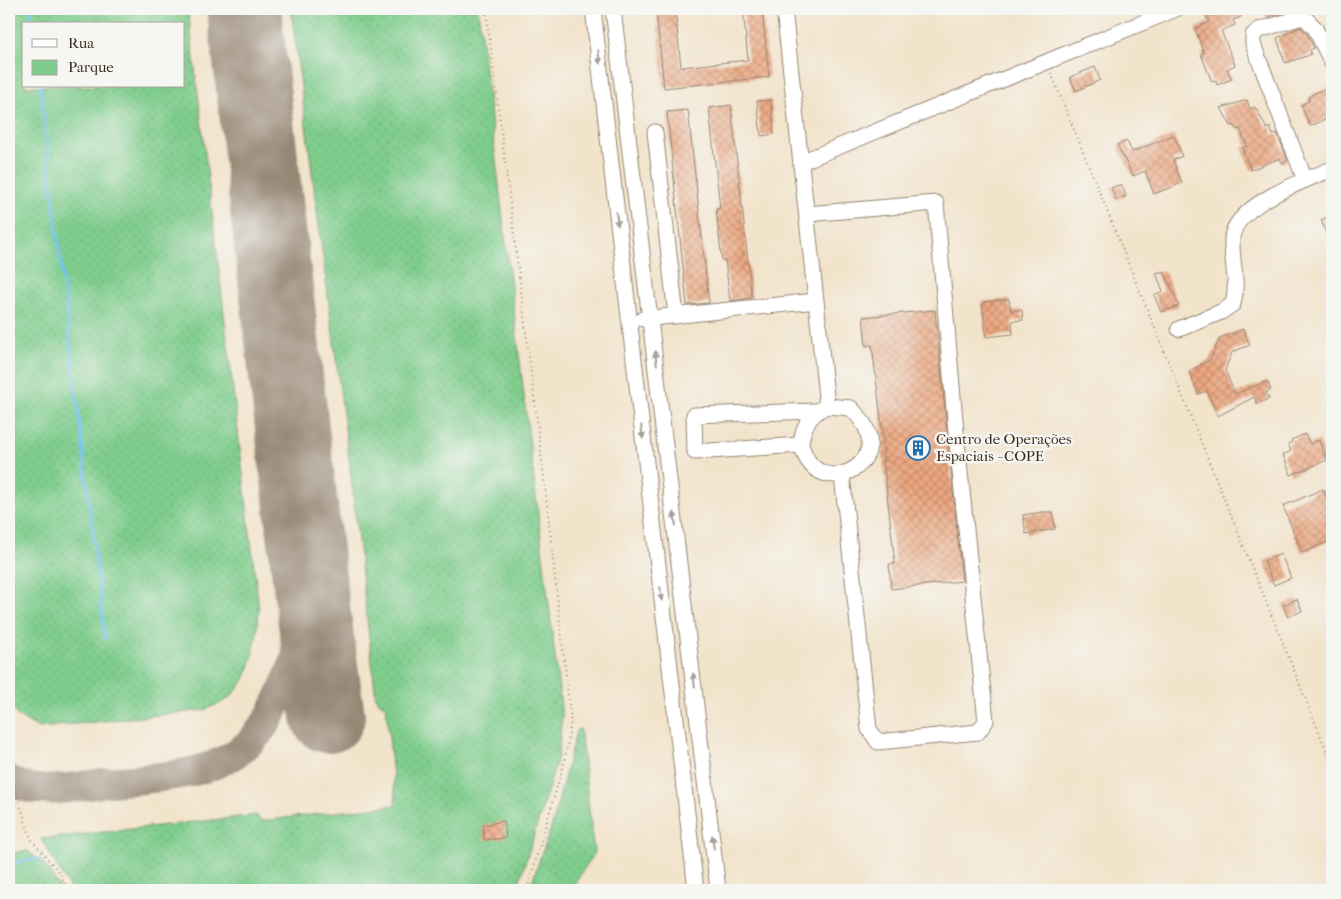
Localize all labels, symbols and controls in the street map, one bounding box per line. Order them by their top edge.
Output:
legend [22,22,185,88]
text: Rua [68,34,95,52]
one-way arrow [595,49,603,65]
text: Parque [68,58,114,76]
one-way arrow [613,211,621,227]
one-way arrow [652,349,660,365]
one-way arrow [638,424,646,440]
place label: Centro de Operações Espaciais - COPE [936,430,1072,465]
building icon: Centro de Operações Espaciais - COPE [905,435,931,461]
one-way arrow [671,511,679,527]
one-way arrow [657,586,665,602]
one-way arrow [690,672,698,688]
one-way arrow [709,834,717,850]

